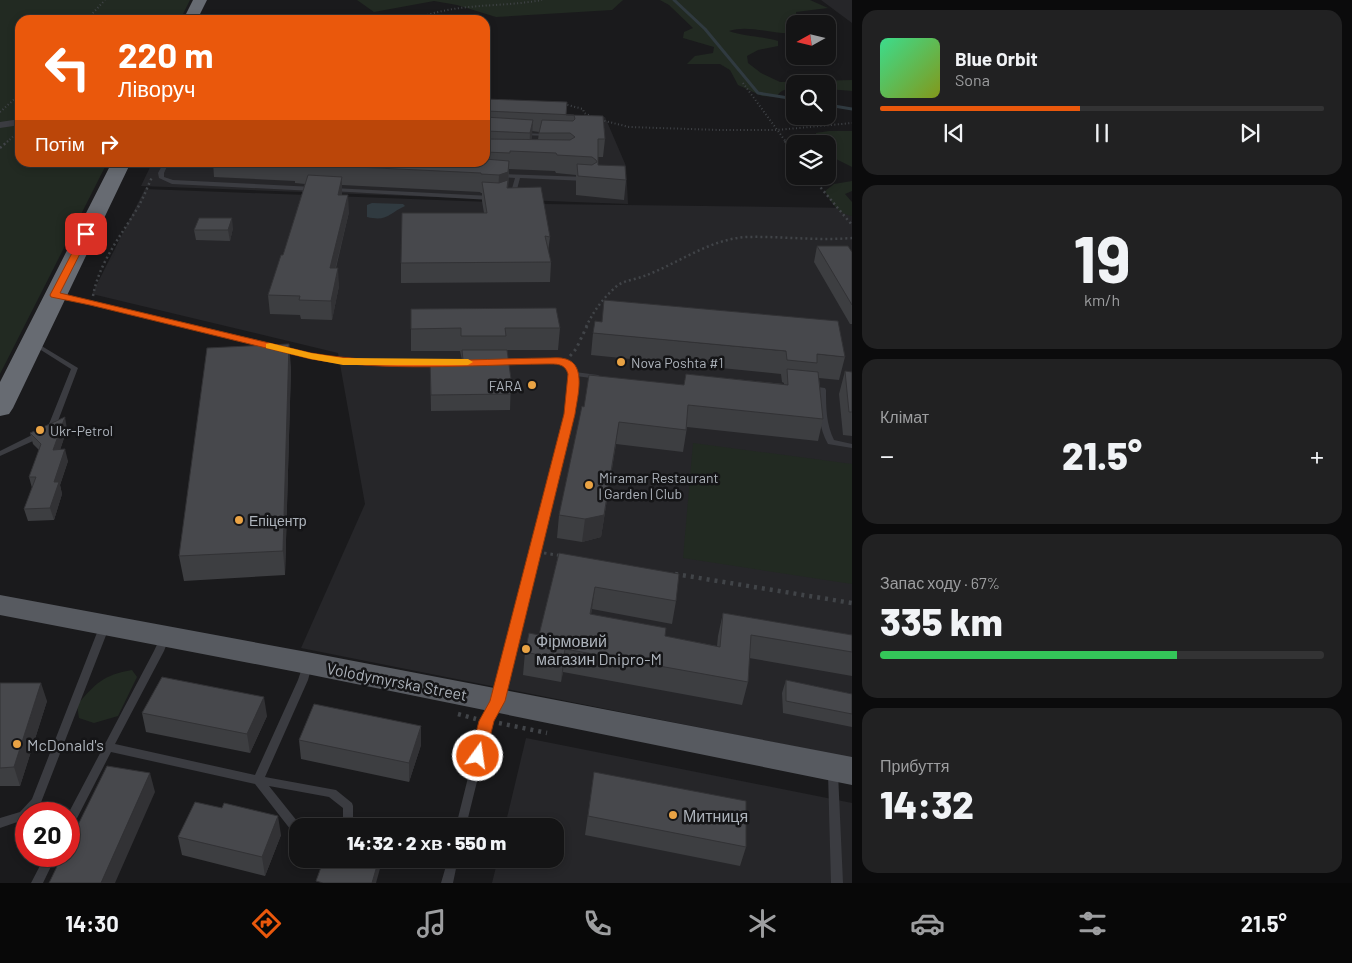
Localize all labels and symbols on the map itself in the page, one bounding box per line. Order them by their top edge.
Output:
north arrow [786,15,836,65]
pin [65,213,107,255]
place label: Nova Poshta #1 [631,354,723,371]
marker: Nova Poshta #1 [615,356,627,368]
place label: FARA [489,377,522,394]
marker: FARA [526,379,538,391]
place label: Ukr-Petrol [50,422,113,439]
marker: Ukr-Petrol [34,424,46,436]
place label: Miramar Restaurant | Garden | Club [599,469,719,502]
marker: Miramar Restaurant | Garden | Club [583,479,595,491]
place label: Епіцентр [249,512,307,529]
marker: Епіцентр [233,514,245,526]
place label: Фірмовий магазин Dnipro-M [536,631,662,668]
marker: Фірмовий магазин Dnipro-M [520,643,532,655]
street label: Volodymyrska Street [325,658,469,704]
position arrow [451,729,503,781]
place label: McDonald's [27,735,104,754]
marker: McDonald's [11,738,23,750]
speed limit sign: 20 [15,802,80,867]
place label: Митниця [683,806,748,825]
marker: Митниця [667,809,679,821]

